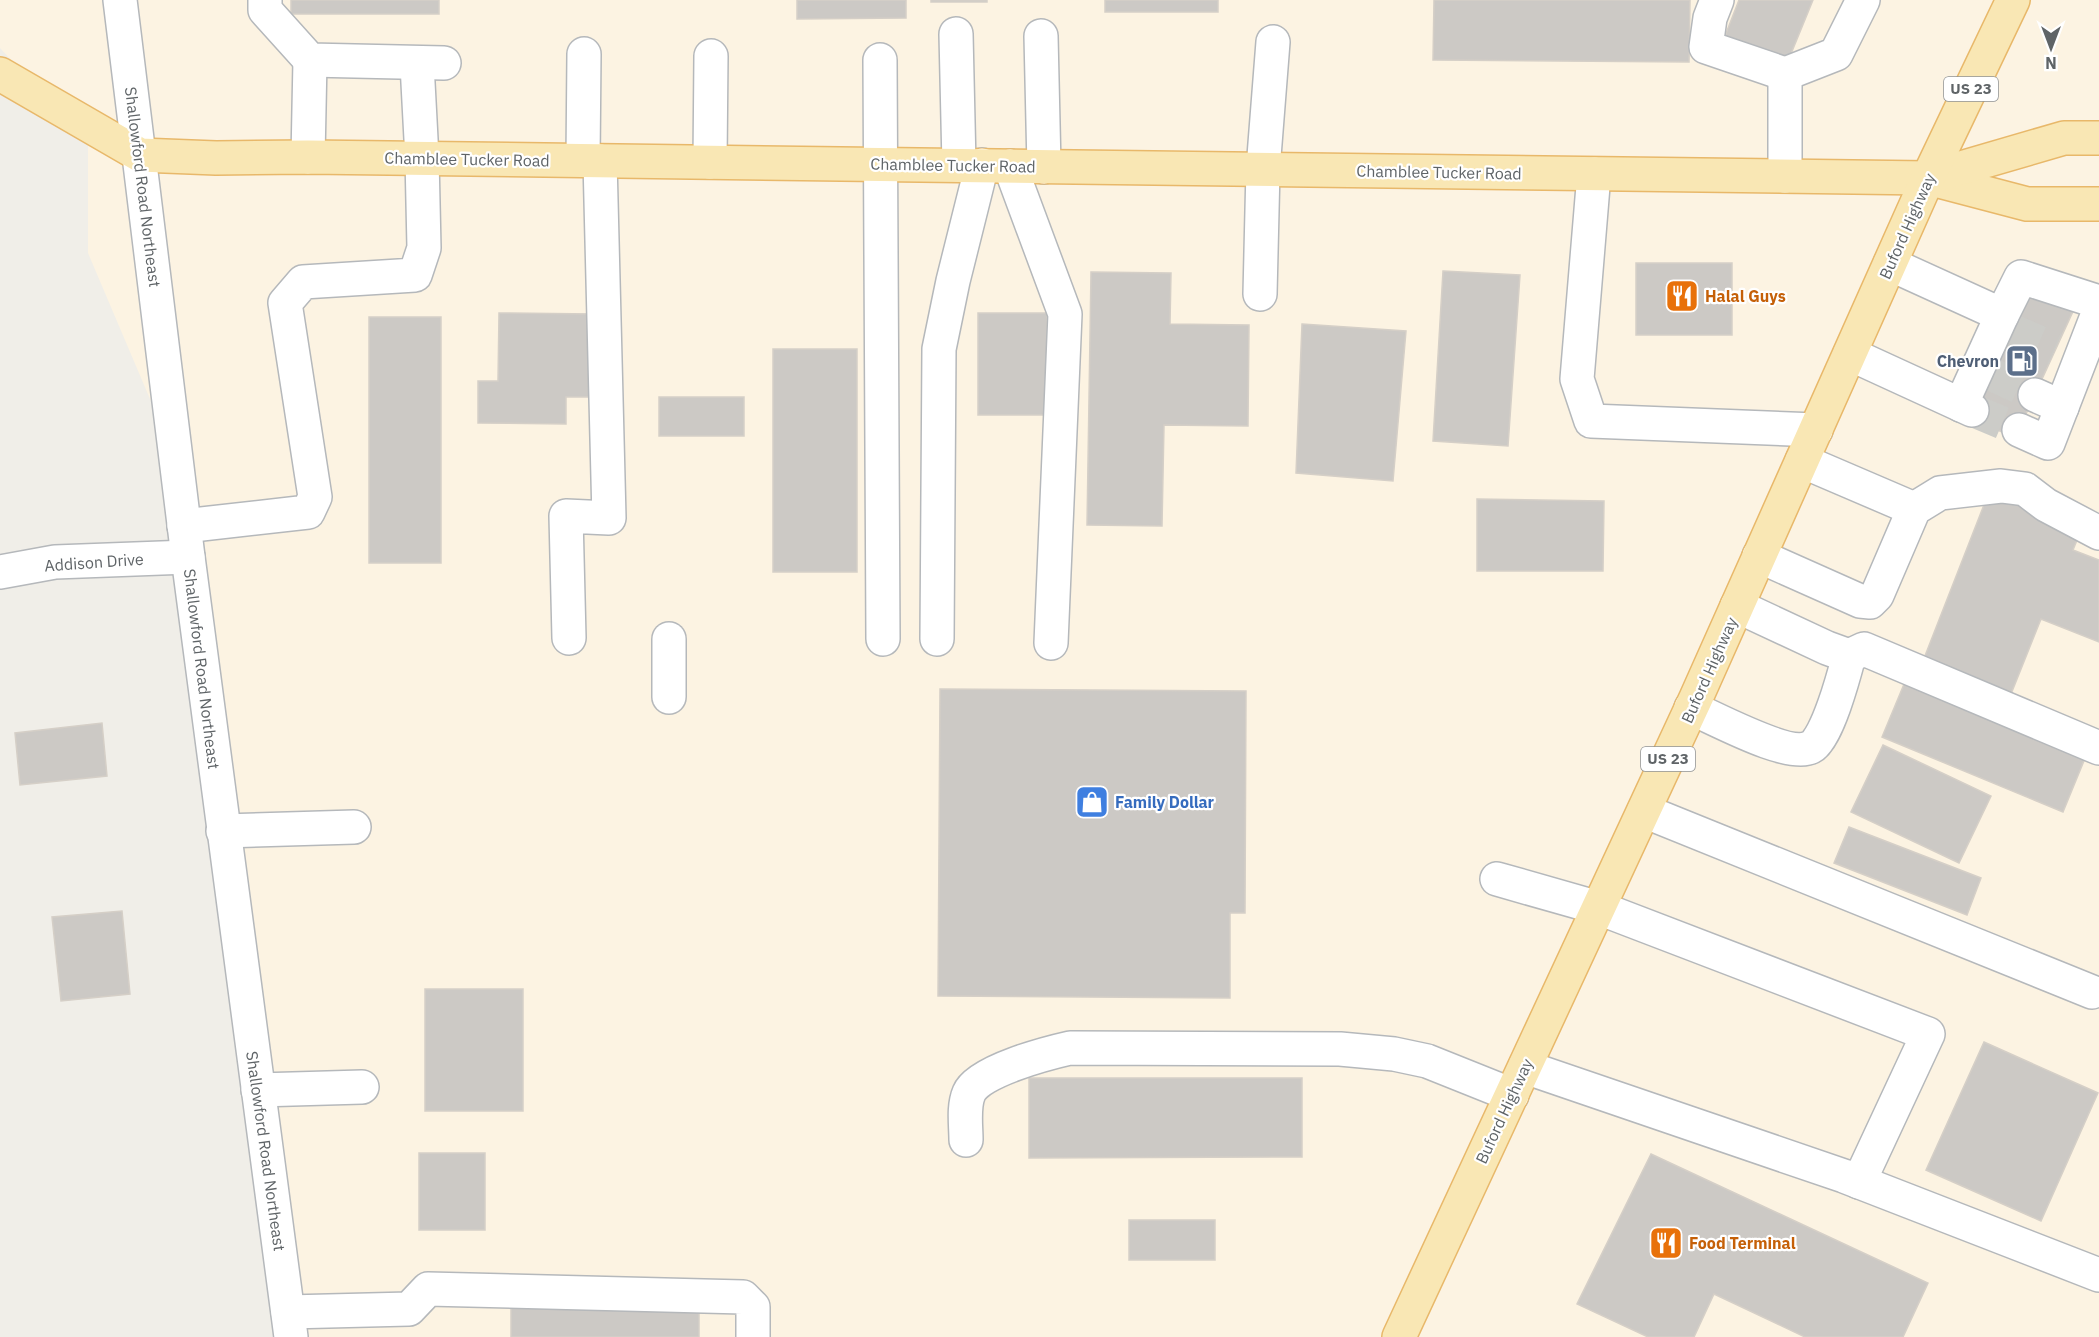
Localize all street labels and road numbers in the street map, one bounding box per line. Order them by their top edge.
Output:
road number: US 23 [1944,77,1998,101]
street label: Shallowford Road Northeast [121,86,165,288]
street label: Chamblee Tucker Road [384,148,550,170]
street label: Chamblee Tucker Road [870,154,1036,176]
street label: Chamblee Tucker Road [1356,161,1522,183]
street label: Buford Highway [1875,170,1939,282]
street label: Addison Drive [44,549,145,575]
street label: Shallowford Road Northeast [180,568,224,770]
street label: Buford Highway [1677,614,1741,726]
road number: US 23 [1641,747,1695,771]
street label: Shallowford Road Northeast [242,1050,290,1252]
street label: Buford Highway [1471,1055,1537,1167]

